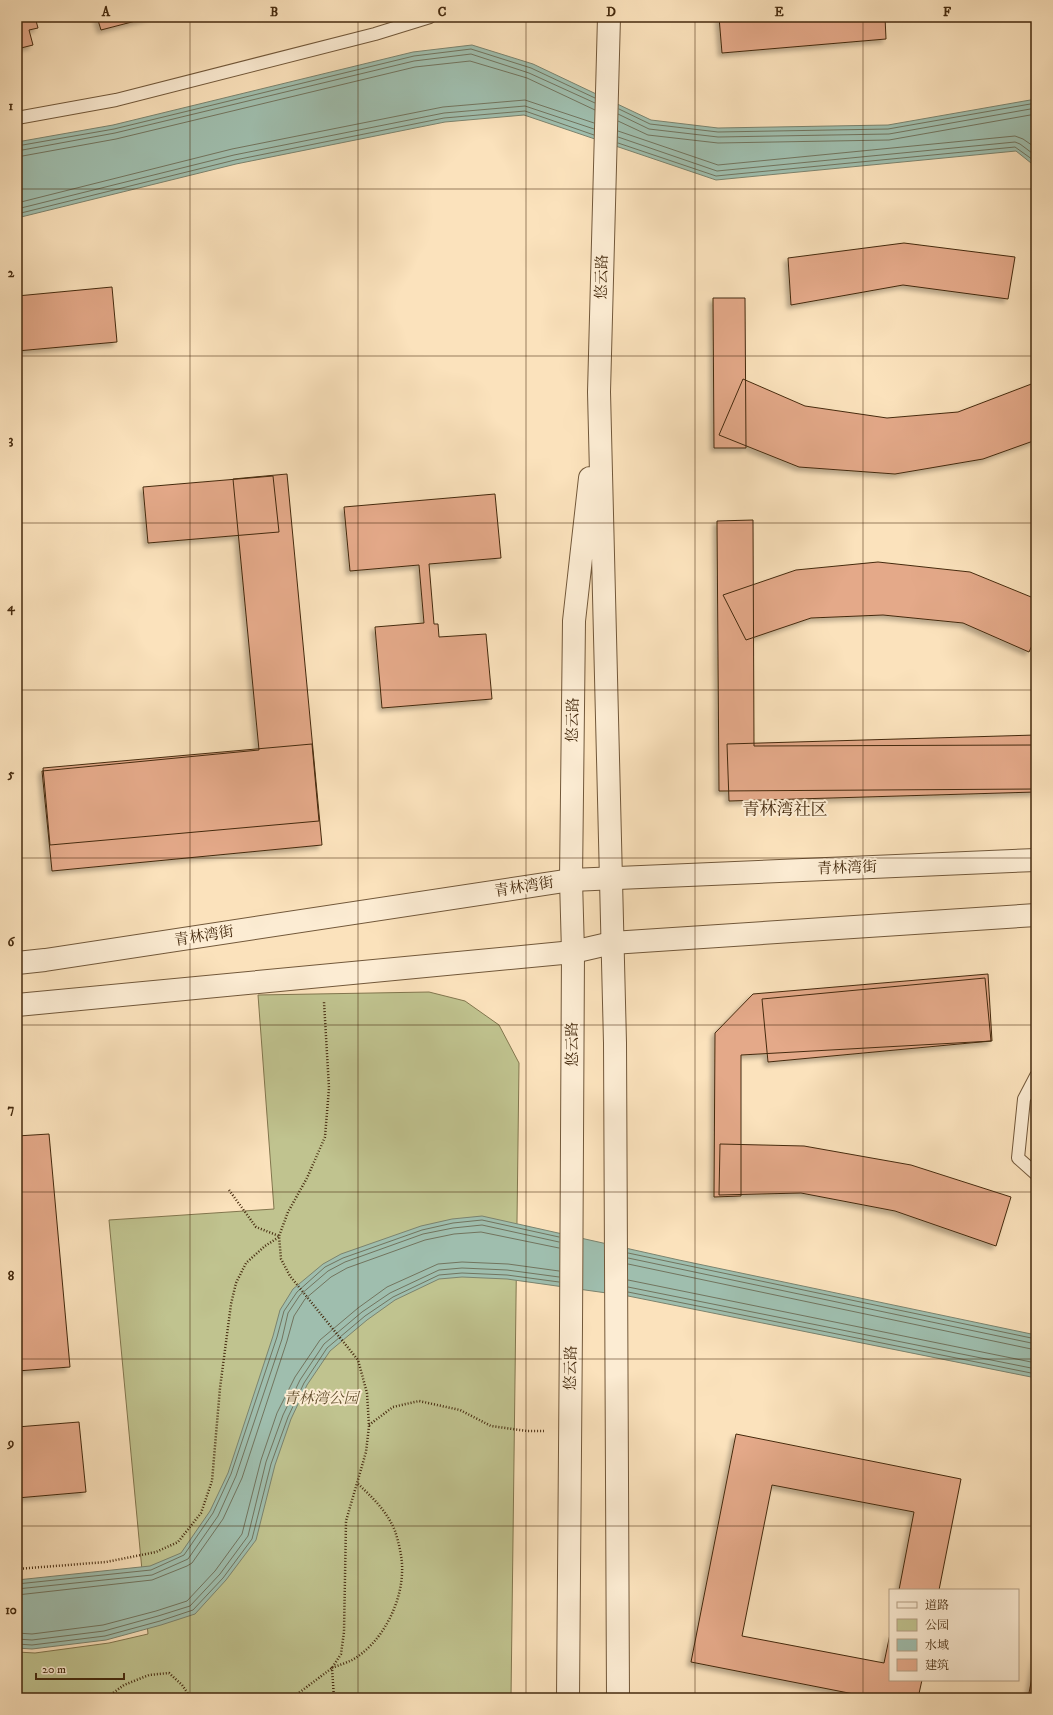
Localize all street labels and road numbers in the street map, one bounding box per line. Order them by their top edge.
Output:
street label: 悠云路 [592,254,612,300]
street label: 悠云路 [563,697,583,743]
street label: 青林湾街 [817,857,877,879]
street label: 青林湾街 [493,873,555,901]
street label: 青林湾街 [173,922,235,950]
street label: 悠云路 [563,1021,582,1067]
street label: 悠云路 [561,1345,581,1391]

